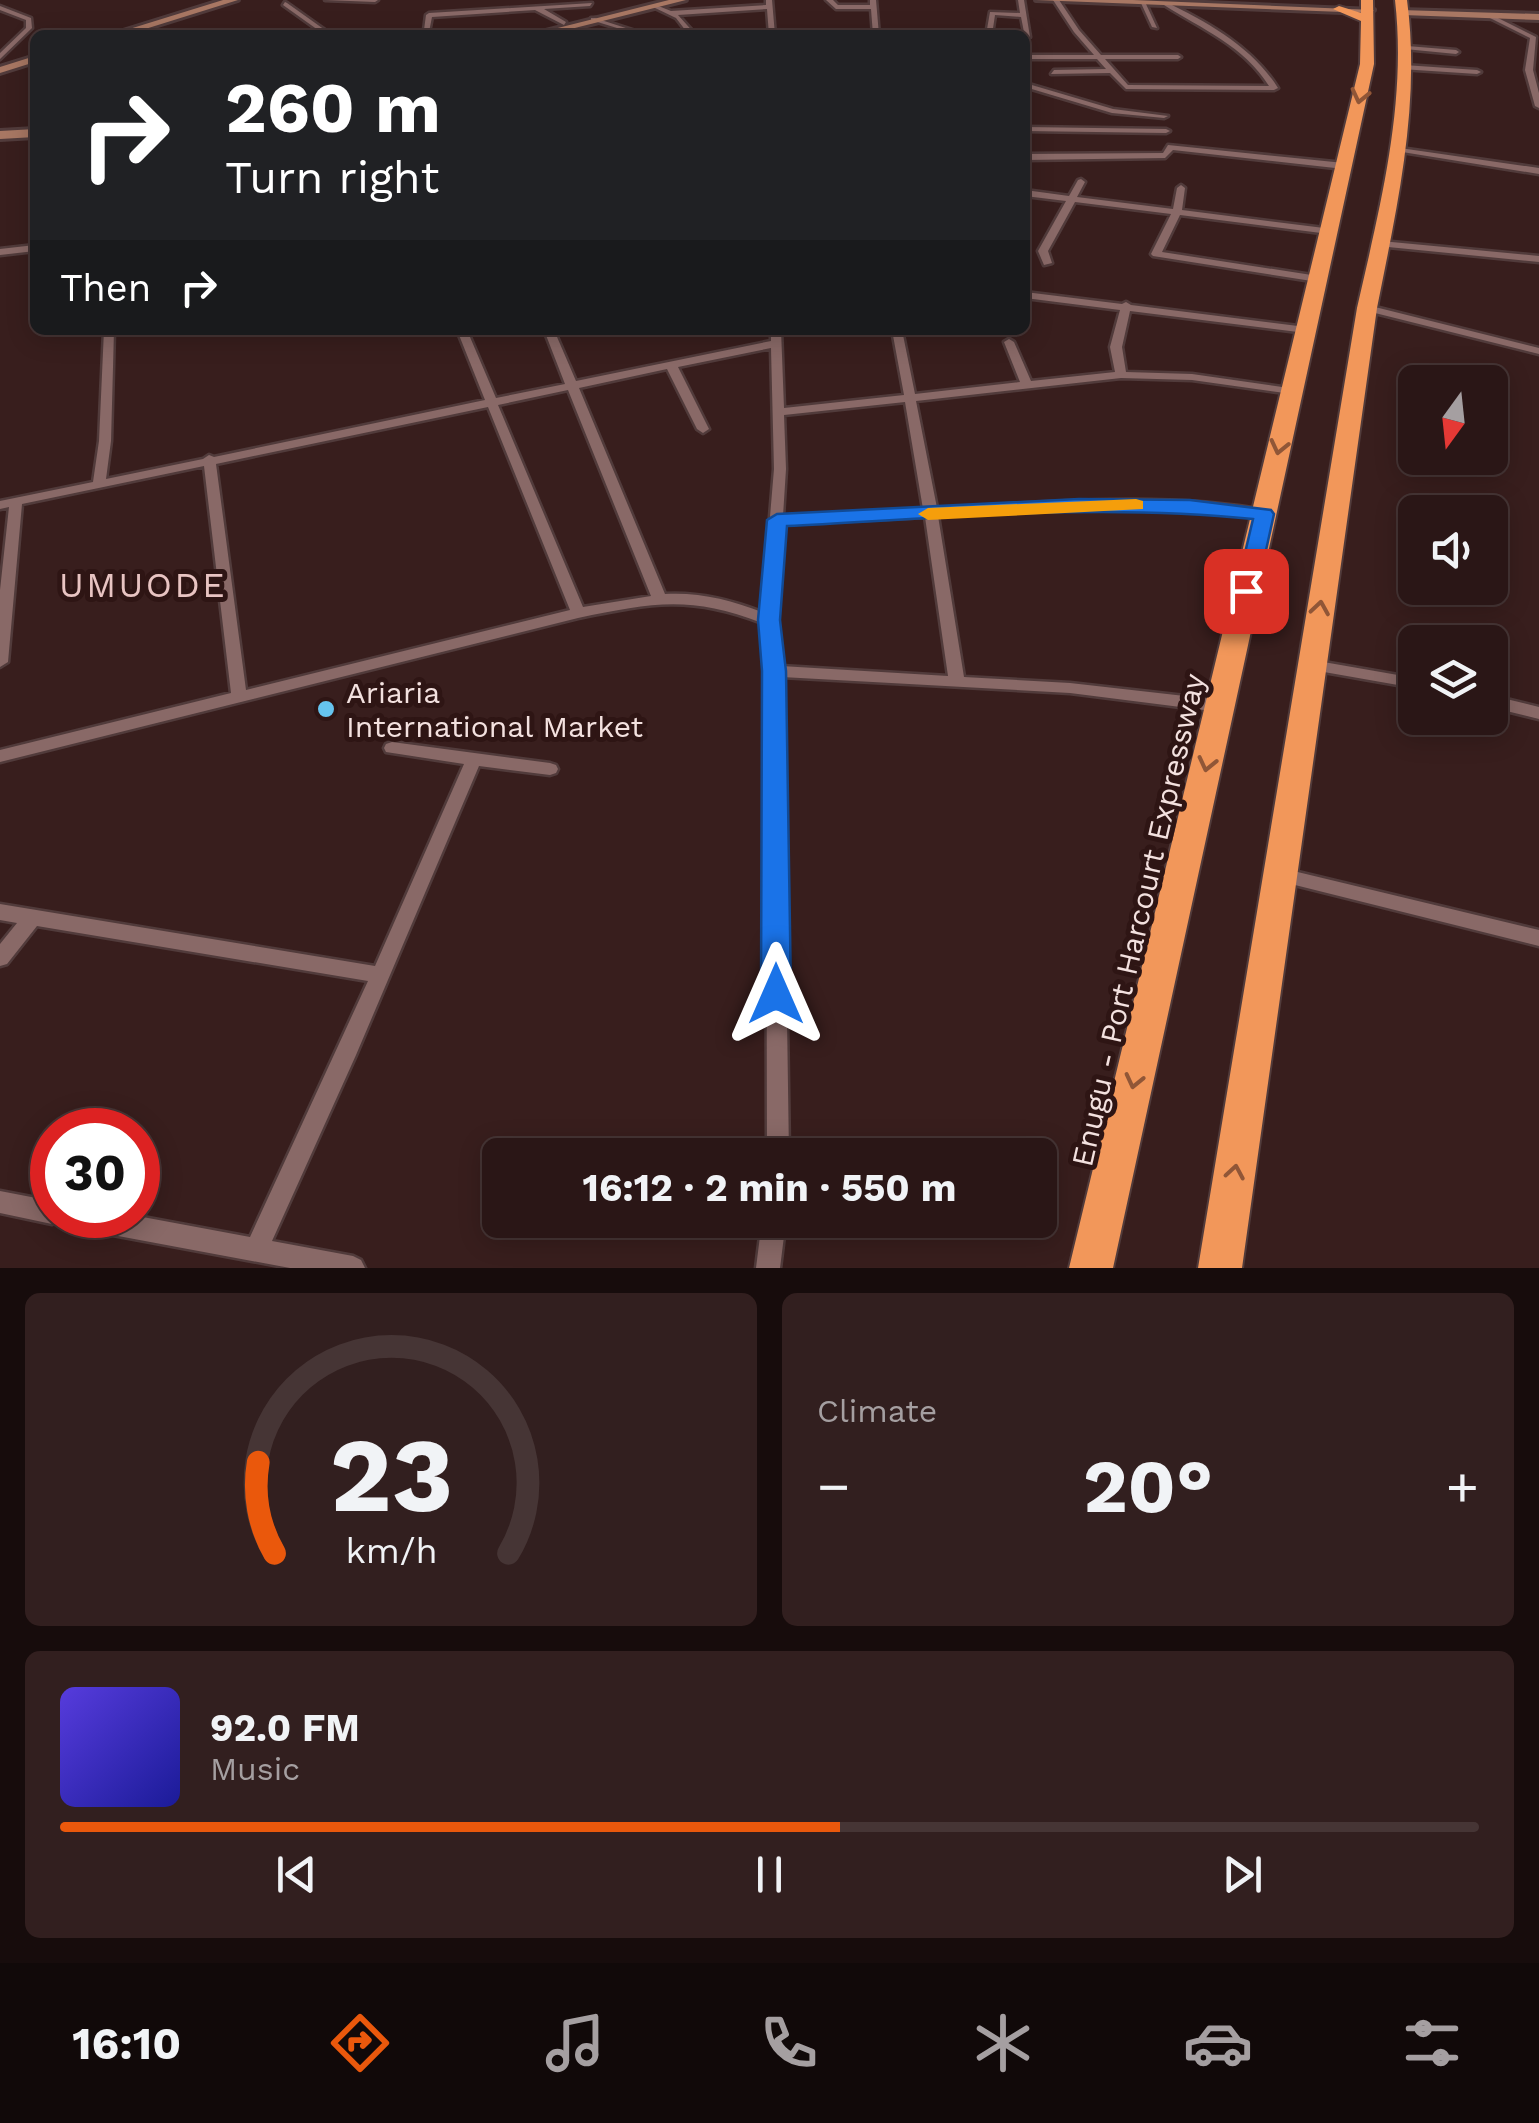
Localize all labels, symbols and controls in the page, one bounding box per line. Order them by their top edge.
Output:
text: 260 m [225,67,441,149]
icon: right [60,70,190,200]
one-way arrow [1351,87,1372,104]
text: Turn right [225,151,439,204]
icon: right [171,260,226,315]
text: Then [60,266,151,310]
north arrow [1398,365,1508,475]
map controls [1398,365,1508,735]
one-way arrow [1270,438,1291,455]
button: sound [1398,495,1508,605]
pin [1204,549,1289,634]
district label: UMUODE [59,564,227,606]
icon: arrive [1219,564,1274,619]
one-way arrow [1309,600,1330,616]
button: layers [1398,625,1508,735]
street label: Enugu - Port Harcourt Expressway [1064,670,1212,1170]
place label: Ariaria International Market [346,675,644,744]
marker: Ariaria International Market [315,698,337,720]
one-way arrow [1198,755,1219,772]
position arrow [724,942,828,1046]
one-way arrow [1125,1072,1146,1089]
speed limit sign: 30 [30,1108,160,1238]
one-way arrow [1224,1163,1245,1180]
text: 16:12 · 2 min · 550 m [583,1166,956,1210]
text: Climate [817,1392,937,1430]
text: 23 [329,1414,453,1536]
text: 20° [1083,1442,1213,1530]
text: − [817,1454,850,1518]
text: + [1446,1454,1479,1518]
text: km/h [345,1530,437,1572]
text: 92.0 FM [210,1706,360,1750]
text: Music [210,1750,300,1788]
icon: previous [269,1847,324,1902]
icon: pause [742,1847,797,1902]
icon: next [1215,1847,1270,1902]
icon: directions [325,2008,395,2078]
icon: music [540,2008,610,2078]
icon: phone [754,2008,824,2078]
icon: climate [968,2008,1038,2078]
icon: car [1183,2008,1253,2078]
icon: filters [1397,2008,1467,2078]
text: 16:10 [72,2017,181,2070]

